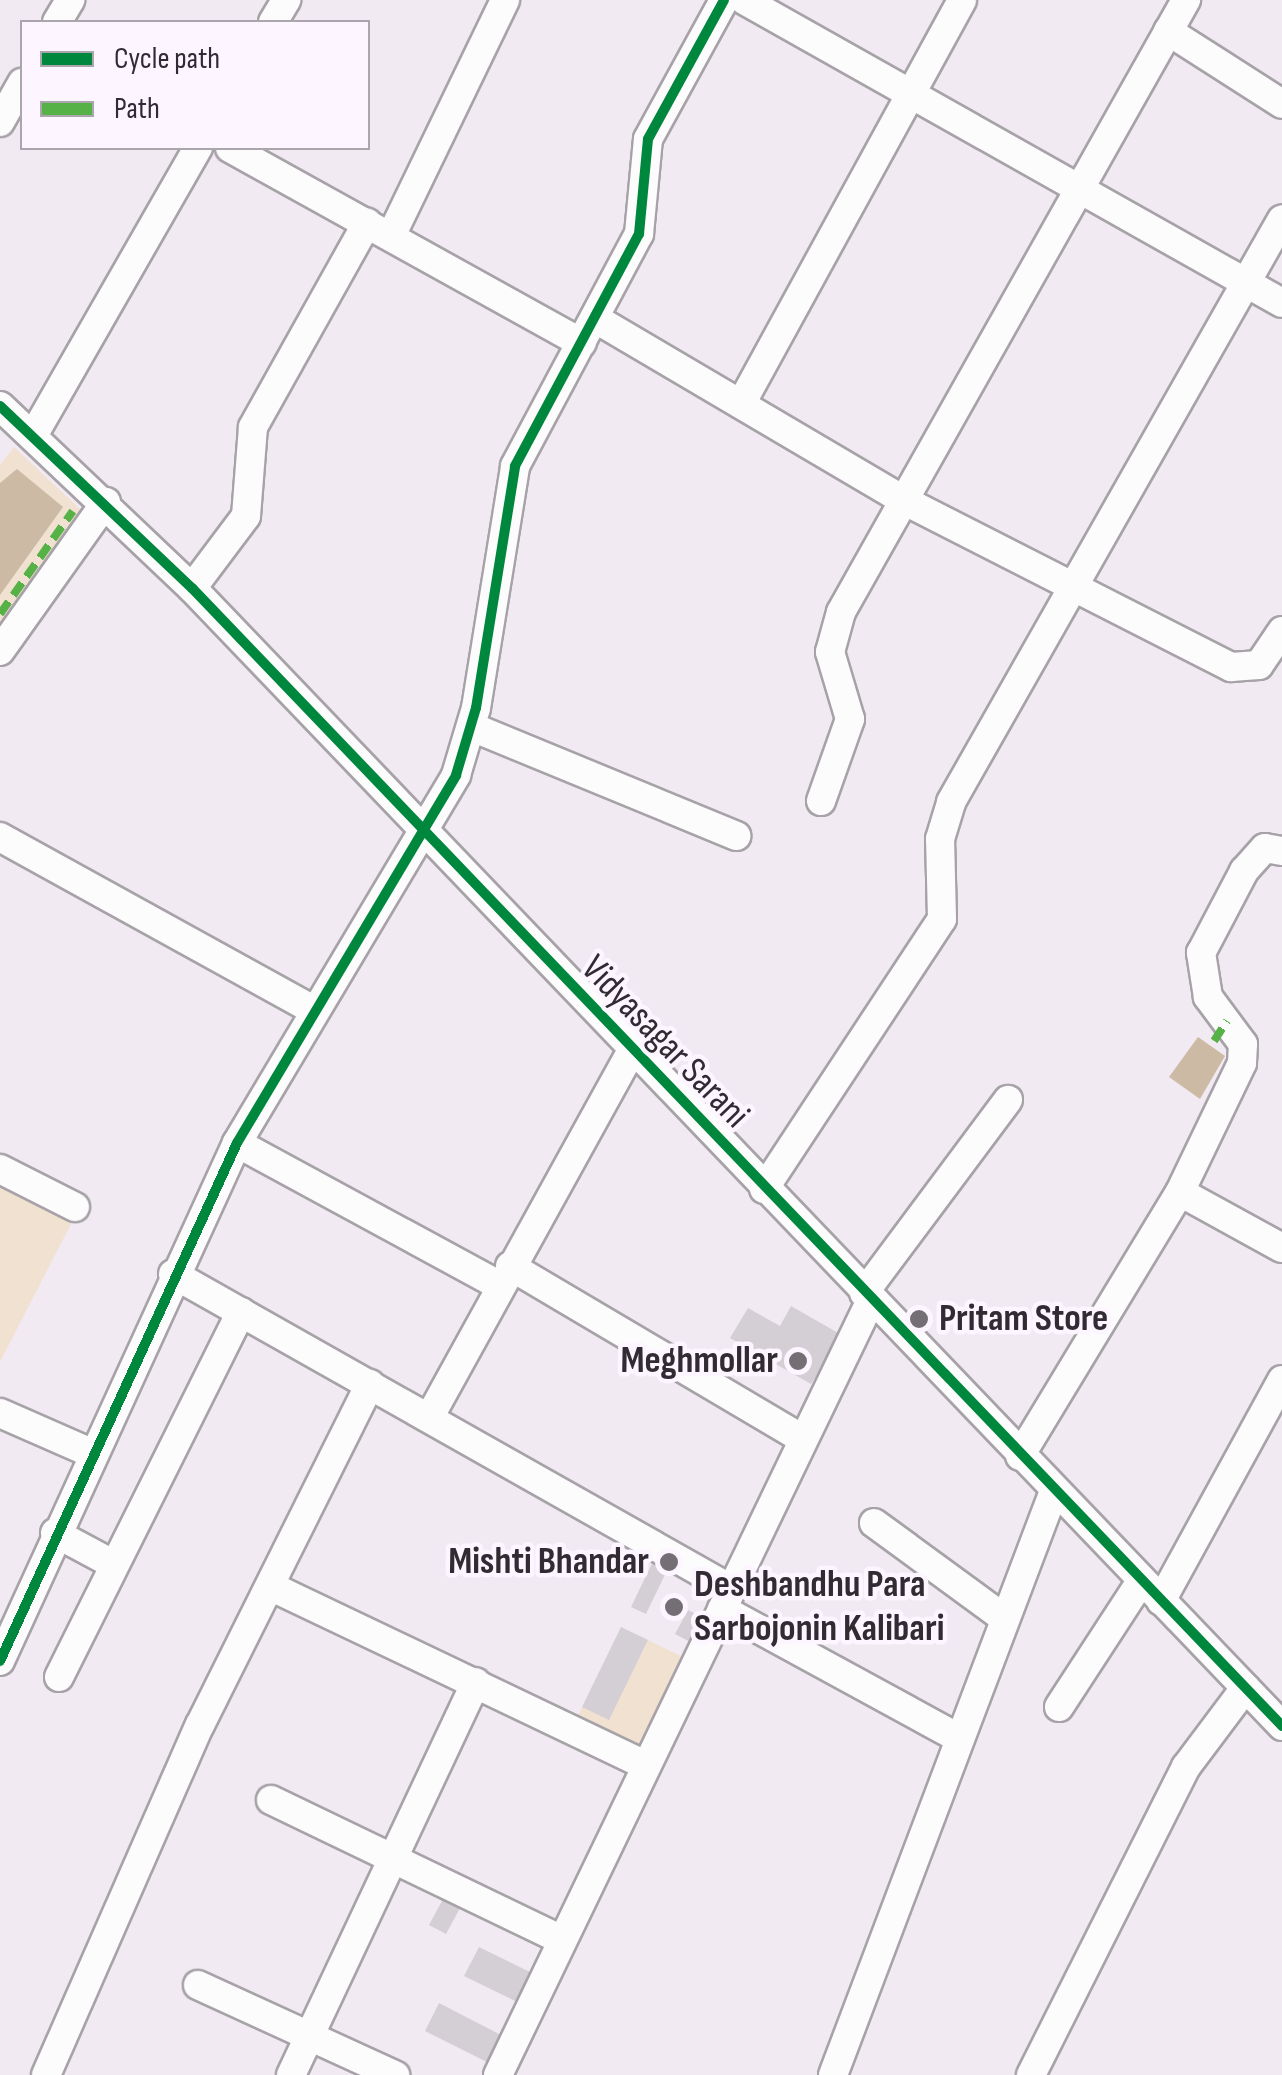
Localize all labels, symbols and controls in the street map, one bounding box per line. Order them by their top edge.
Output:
legend [20,20,370,150]
text: Cycle path [114,41,220,77]
text: Path [114,91,160,127]
street label: Vidyasagar Sarani [571,946,759,1138]
place label: Pritam Store [939,1296,1108,1342]
marker: Pritam Store [908,1308,930,1330]
place label: Meghmollar [620,1338,778,1384]
marker: Meghmollar [787,1350,809,1372]
place label: Mishti Bhandar [448,1539,649,1585]
marker: Mishti Bhandar [658,1551,680,1573]
place label: Deshbandhu Para Sarbojonin Kalibari [694,1562,944,1652]
marker: Deshbandhu Para Sarbojonin Kalibari [663,1596,685,1618]

